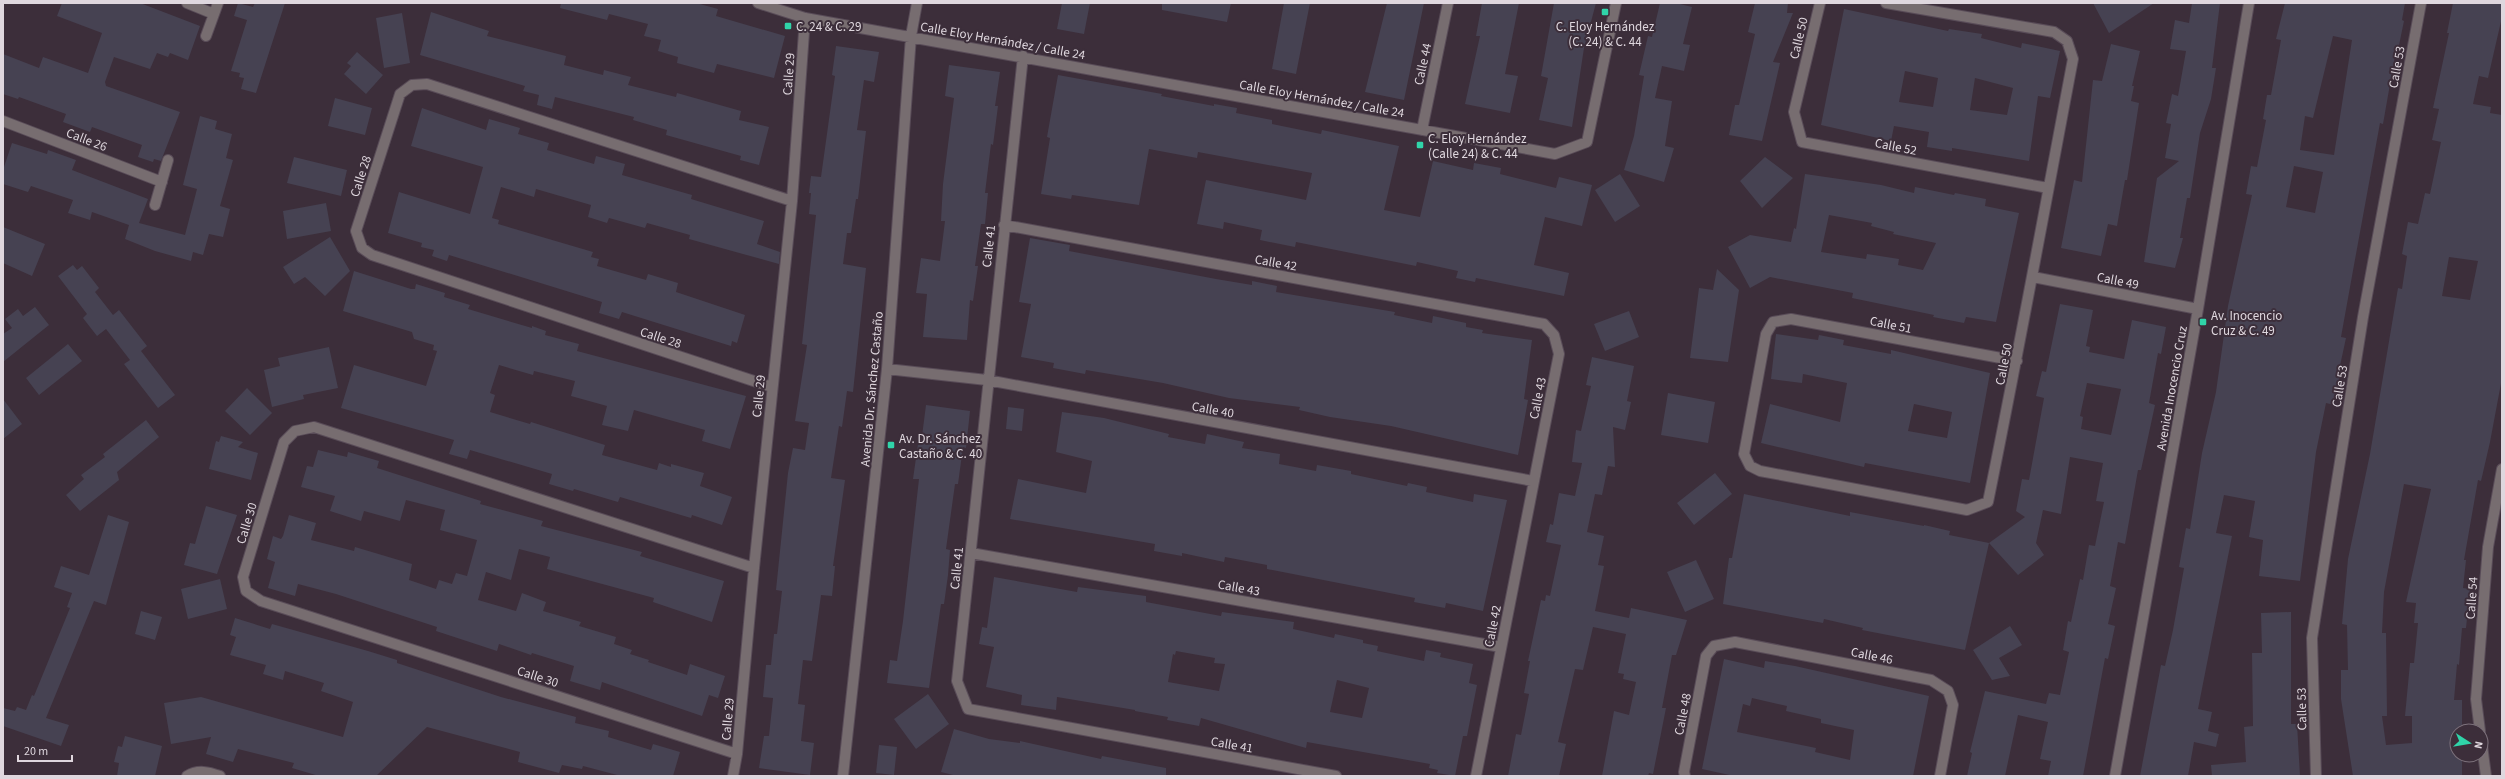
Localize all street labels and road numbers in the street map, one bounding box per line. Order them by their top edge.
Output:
street label: Calle 50 [1785,15,1813,61]
street label: Calle Eloy Hernández / Calle 24 [919,18,1087,64]
street label: Calle 44 [1410,41,1436,87]
street label: Calle 53 [2384,45,2410,90]
street label: Calle 29 [779,52,799,96]
street label: Calle Eloy Hernández / Calle 24 [1238,76,1406,122]
street label: Calle 26 [64,124,110,156]
street label: Calle 52 [1873,134,1918,160]
street label: Calle 28 [346,153,376,199]
street label: Calle 41 [978,224,1000,268]
street label: Calle 42 [1253,250,1298,276]
street label: Calle 49 [2095,268,2140,294]
street label: Avenida Dr. Sánchez Castaño [856,311,888,468]
street label: Calle 51 [1868,312,1913,338]
street label: Calle 28 [638,323,684,353]
street label: Avenida Inocencio Cruz [2152,324,2192,452]
street label: Calle 50 [1991,342,2017,387]
street label: Calle 53 [2328,364,2352,409]
street label: Calle 29 [748,374,770,418]
street label: Calle 43 [1525,376,1551,421]
street label: Calle 40 [1190,397,1235,423]
street label: Calle 30 [232,500,262,546]
street label: Calle 41 [946,546,968,590]
street label: Calle 43 [1216,575,1261,601]
street label: Calle 54 [2462,576,2482,620]
street label: Calle 42 [1480,604,1506,649]
street label: Calle 46 [1849,643,1894,669]
street label: Calle 30 [515,662,561,692]
street label: Calle 53 [2293,688,2311,730]
street label: Calle 48 [1670,692,1696,737]
street label: Calle 29 [717,697,739,741]
street label: Calle 41 [1209,732,1254,758]

